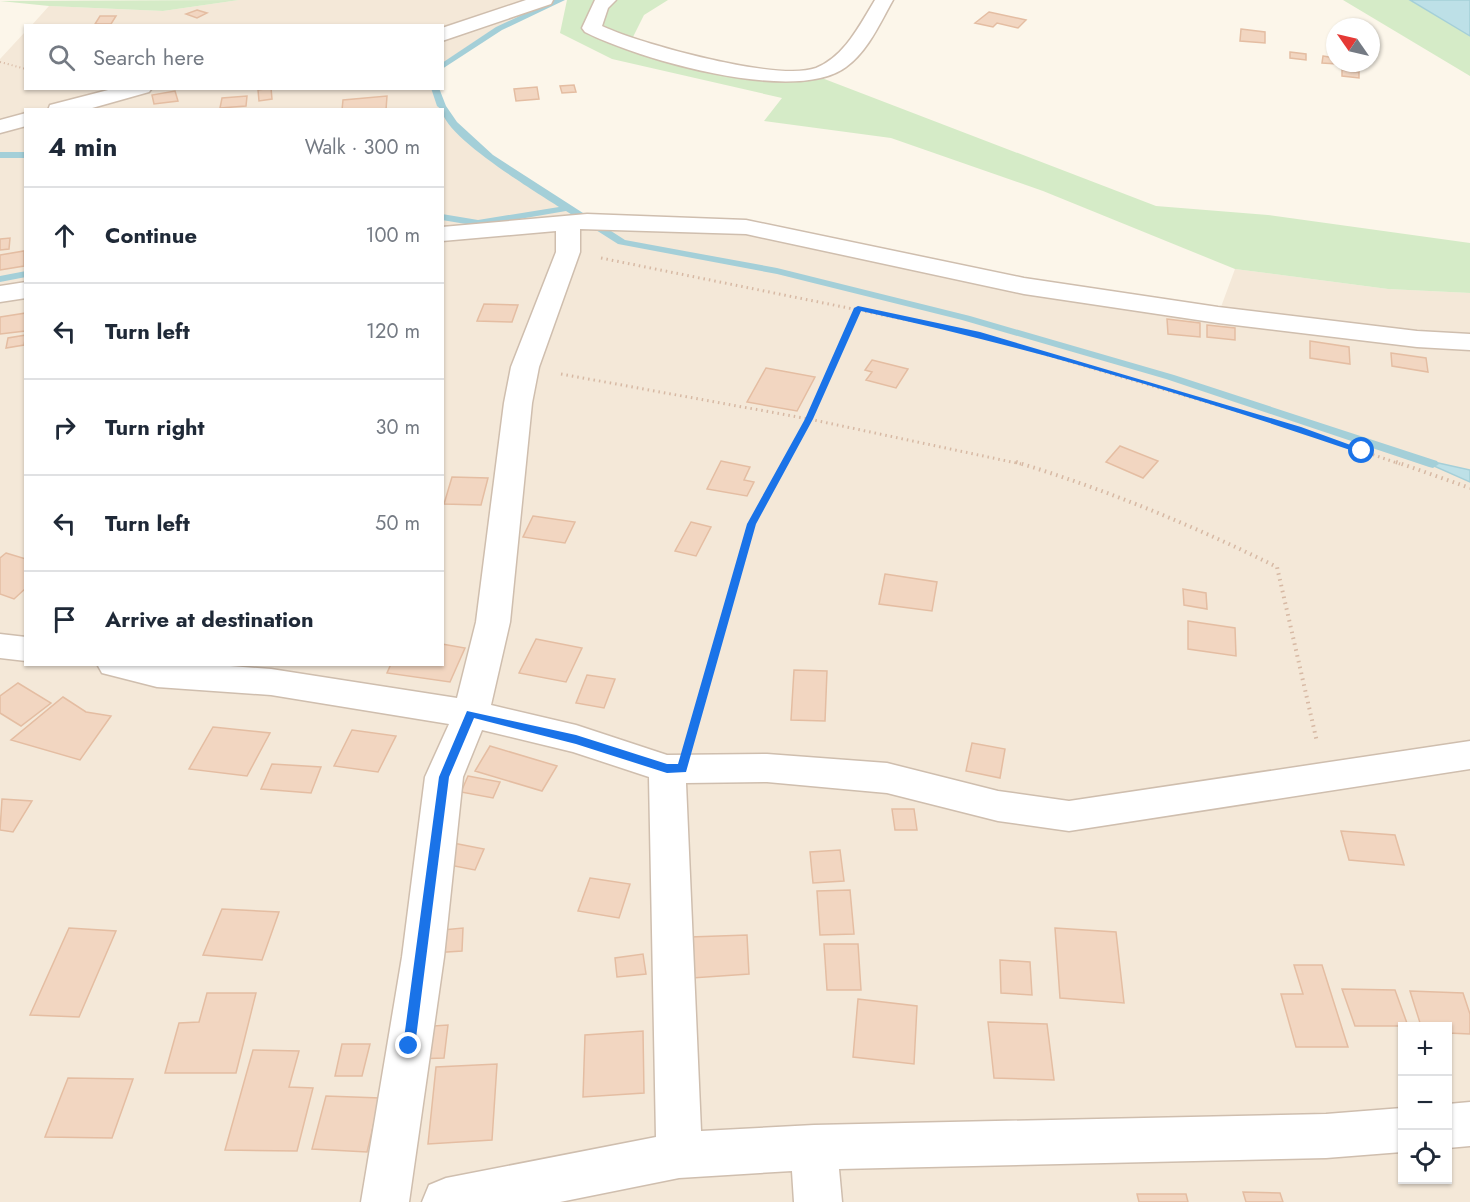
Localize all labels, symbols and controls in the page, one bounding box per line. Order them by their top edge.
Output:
north arrow [1326,18,1380,72]
search box [24,24,444,90]
icon: search [45,41,78,74]
text: Search here [93,41,204,73]
text: 4 min [48,128,117,166]
text: Walk · 300 m [305,133,420,162]
icon: ahead [48,219,81,252]
text: Continue [105,219,197,251]
text: 100 m [365,221,420,250]
icon: left [48,315,81,348]
text: Turn left [105,315,190,347]
text: 120 m [366,317,420,346]
icon: right [48,411,81,444]
text: Turn right [105,411,205,443]
text: 30 m [375,413,420,442]
route start [1348,437,1374,463]
icon: left [48,507,81,540]
text: Turn left [105,507,190,539]
text: 50 m [375,509,420,538]
icon: arrive [48,603,81,636]
text: Arrive at destination [105,603,314,635]
map controls [1398,1022,1452,1184]
button: + [1398,1022,1452,1076]
route end [395,1032,421,1058]
button: − [1398,1076,1452,1130]
button: locate [1398,1130,1452,1184]

